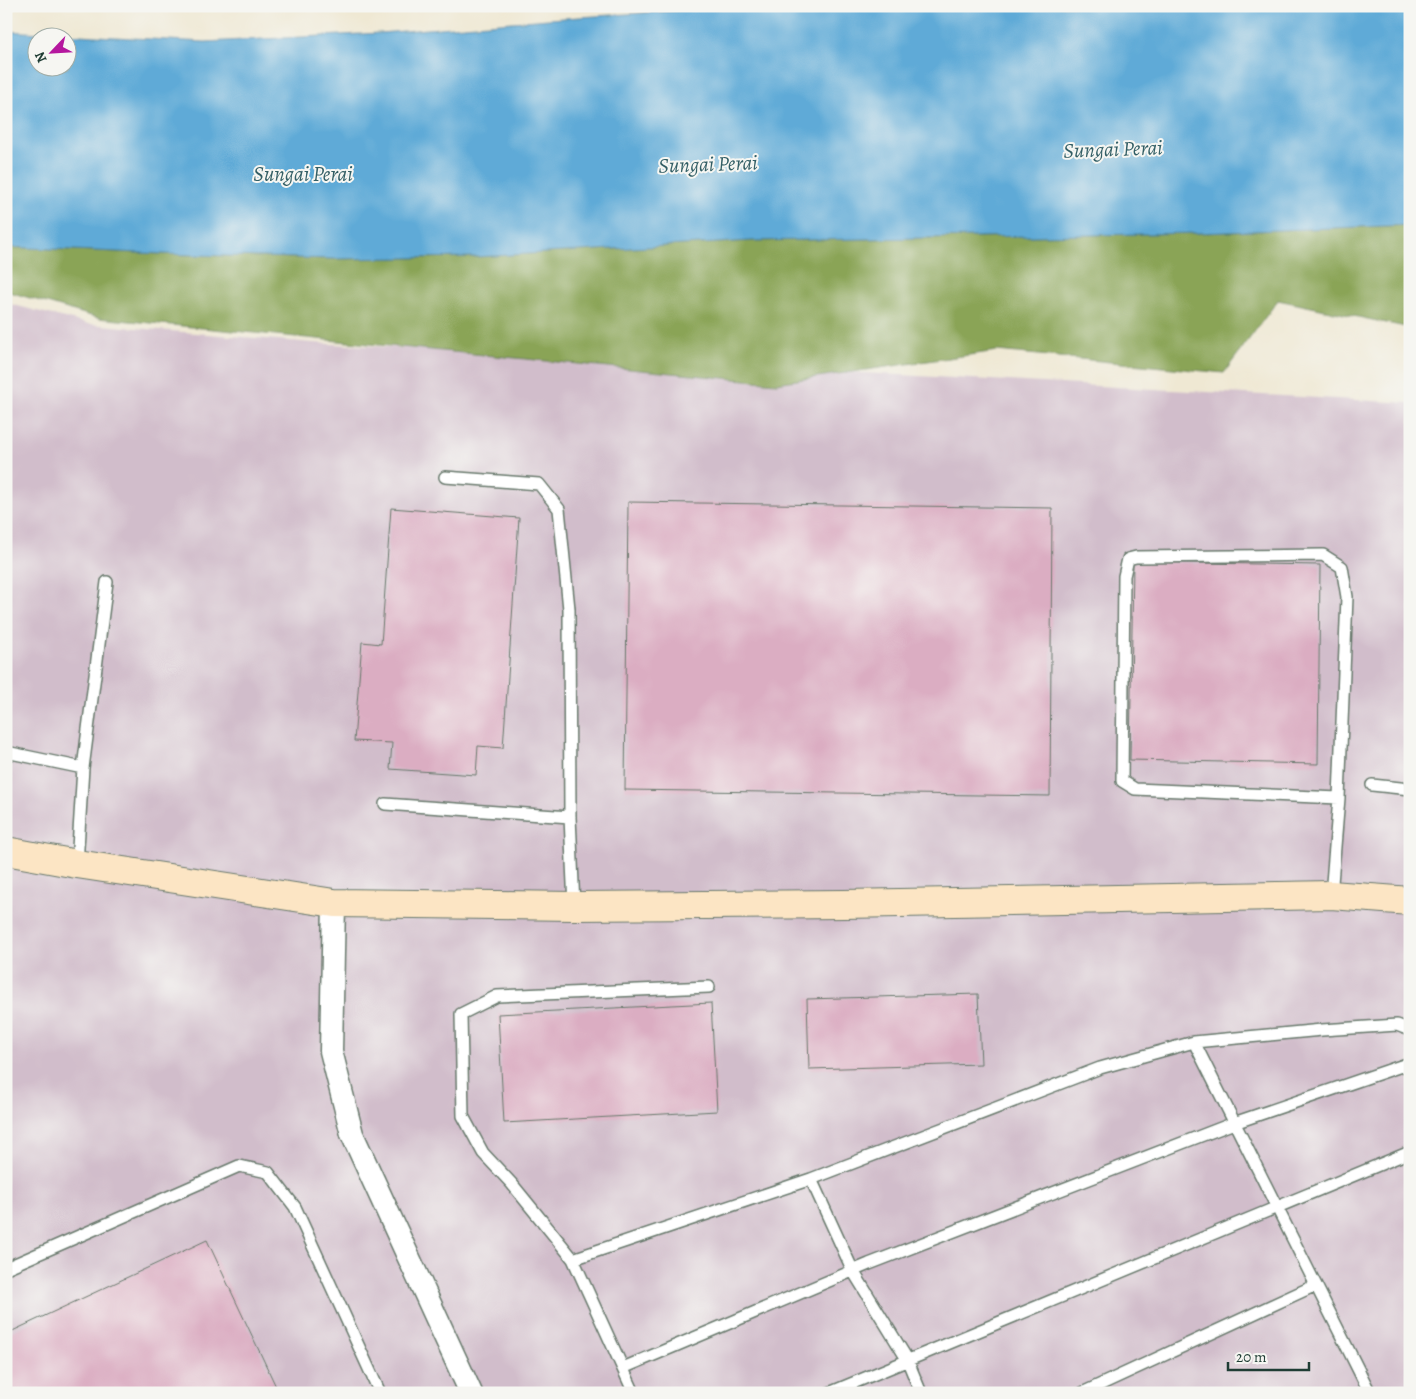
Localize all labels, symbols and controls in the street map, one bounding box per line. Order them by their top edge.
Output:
north arrow [28,28,78,78]
text: N [30,49,51,66]
water label: Sungai Perai [1063,133,1163,165]
water label: Sungai Perai [658,148,758,180]
water label: Sungai Perai [253,160,353,188]
scale bar [1228,1339,1310,1371]
text: 20 m [1236,1347,1267,1367]

